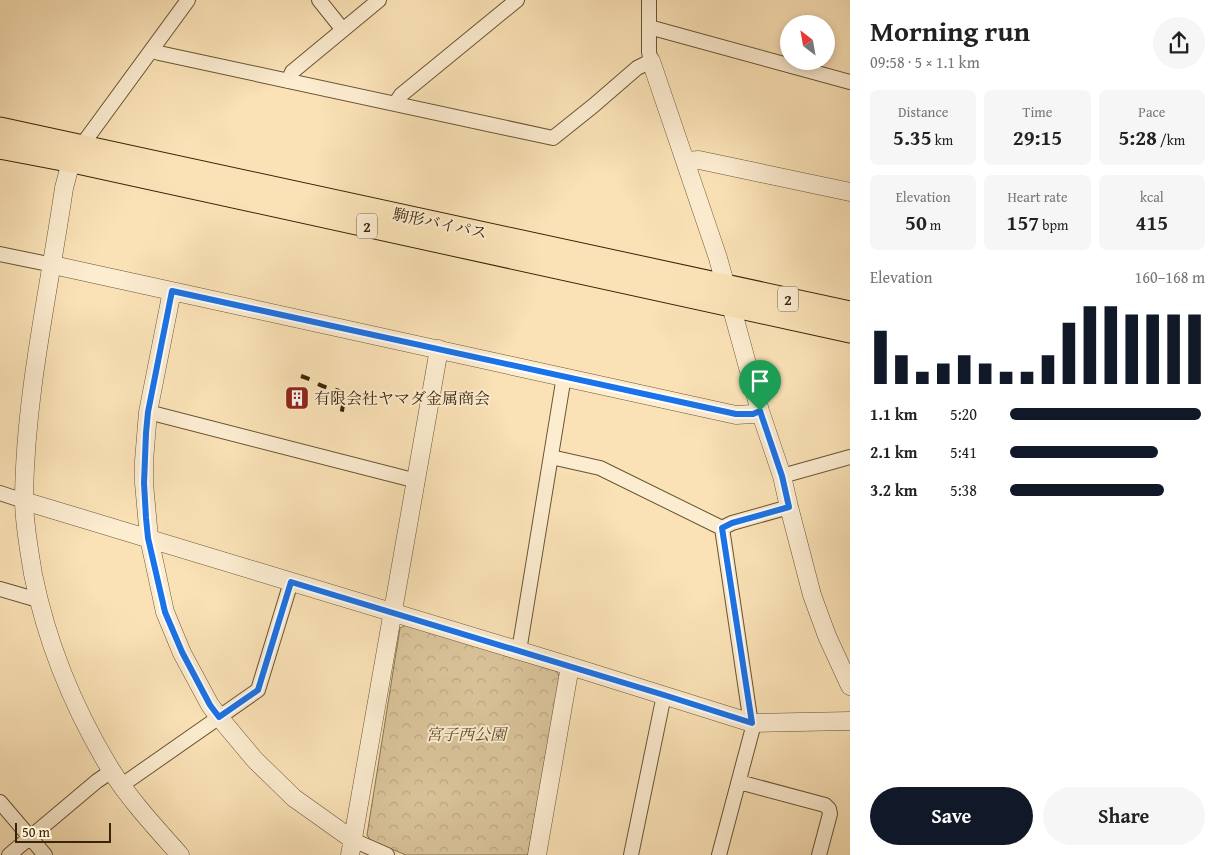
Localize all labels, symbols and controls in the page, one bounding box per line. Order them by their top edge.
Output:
text: Morning run [870,10,1030,51]
north arrow [780,15,835,70]
map controls [780,15,835,70]
button: share [1153,17,1205,69]
text: 09:58 · 5 × 1.1 km [870,50,980,74]
text: Distance [898,102,948,122]
text: Time [1023,102,1052,122]
text: Pace [1138,102,1165,122]
text: 5.35 [893,122,932,153]
text: 29:15 [1013,122,1062,153]
text: 5:28 [1118,122,1157,153]
text: km [932,130,953,150]
text: /km [1157,130,1185,150]
text: Elevation [896,187,951,207]
text: Heart rate [1007,187,1068,207]
text: kcal [1140,187,1164,207]
street label: 駒形バイパス [391,201,489,245]
text: 50 [905,207,927,238]
text: 157 [1007,207,1039,238]
text: 415 [1136,207,1168,238]
road number: 2 [357,214,377,238]
text: m [927,215,941,235]
text: bpm [1039,215,1068,235]
text: Elevation [870,265,933,289]
text: 160–168 m [1135,265,1205,289]
road number: 2 [778,286,798,312]
pin [739,360,781,411]
icon: arrive [746,367,774,395]
building icon: 有限会社ヤマダ金属商会 [284,385,310,411]
place label: 有限会社ヤマダ金属商会 [314,386,490,410]
text: 1.1 km [870,402,917,426]
text: 5:20 [950,402,977,426]
text: 2.1 km [870,440,917,464]
text: 5:41 [950,440,977,464]
text: 3.2 km [870,478,917,502]
text: 5:38 [950,478,977,502]
park label: 宮子西公園 [426,722,509,746]
button: Save [870,787,1033,845]
button: Share [1043,787,1205,845]
scale bar [15,820,111,843]
text: 50 m [22,822,50,842]

